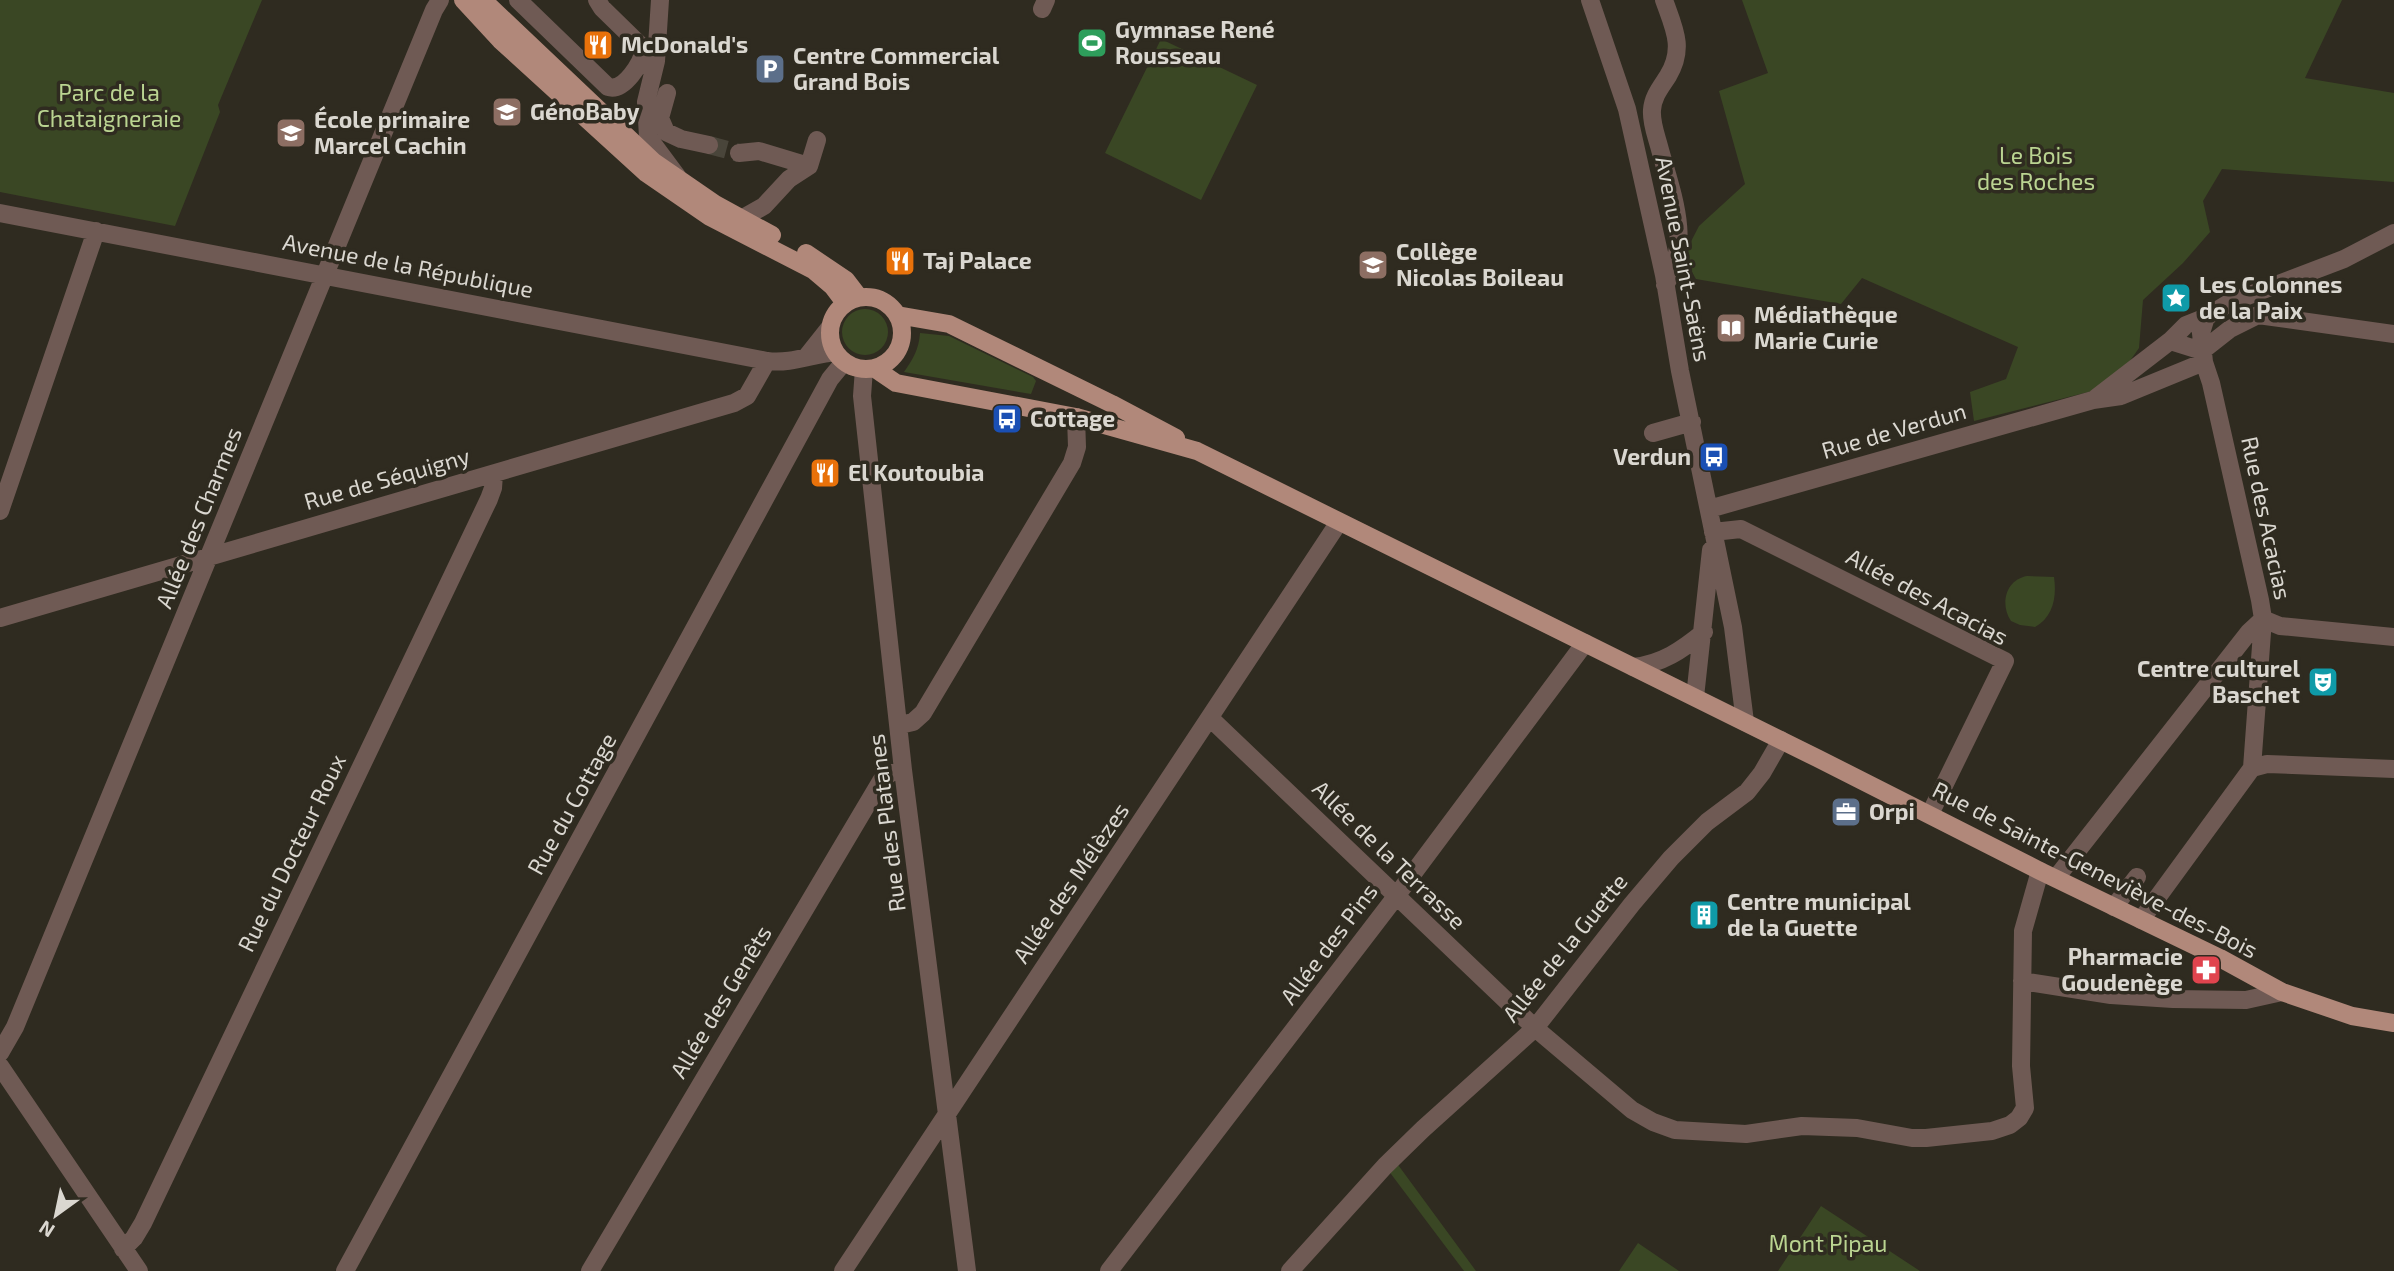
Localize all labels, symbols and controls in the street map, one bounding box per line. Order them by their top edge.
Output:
place label: Gymnase René Rousseau [1115,15,1275,69]
sports icon: Gymnase René Rousseau [1075,26,1109,60]
restaurant icon: McDonald's [581,28,615,62]
place label: McDonald's [621,30,748,58]
place label: Centre Commercial Grand Bois [793,41,1000,95]
parking icon: Centre Commercial Grand Bois [753,52,787,86]
park label: Parc de la Chataigneraie [37,78,181,132]
school or university icon: GénoBaby [490,95,524,129]
place label: GénoBaby [530,97,640,125]
place label: École primaire Marcel Cachin [314,105,470,159]
school or university icon: École primaire Marcel Cachin [274,116,308,150]
park label: Le Bois des Roches [1977,141,2095,195]
street label: Avenue Saint-Saëns [1650,154,1718,364]
street label: Avenue de la République [281,227,536,303]
place label: Collège Nicolas Boileau [1396,237,1564,291]
restaurant icon: Taj Palace [883,244,917,278]
place label: Taj Palace [923,246,1032,274]
school or university icon: Collège Nicolas Boileau [1356,248,1390,282]
place label: Les Colonnes de la Paix [2199,270,2343,324]
place icon: Les Colonnes de la Paix [2159,281,2193,315]
place label: Médiathèque Marie Curie [1754,300,1898,354]
library icon: Médiathèque Marie Curie [1714,311,1748,345]
street label: Rue de Verdun [1818,396,1969,464]
bus stop icon: Cottage [990,402,1024,436]
place label: Cottage [1030,404,1115,432]
street label: Allée des Charmes [149,423,247,612]
street label: Rue des Acacias [2236,434,2298,602]
bus stop icon: Verdun [1697,440,1731,474]
street label: Rue de Séquigny [301,441,473,515]
place label: Verdun [1613,442,1691,470]
restaurant icon: El Koutoubia [808,456,842,490]
place label: El Koutoubia [848,458,984,486]
street label: Allée des Acacias [1842,542,2013,651]
place label: Centre culturel Baschet [2137,654,2300,708]
theatre icon: Centre culturel Baschet [2306,665,2340,699]
street label: Rue du Cottage [521,728,622,879]
street label: Rue des Platanes [861,733,911,914]
street label: Rue du Docteur Roux [231,749,351,956]
street label: Allée de la Terrasse [1307,774,1472,935]
street label: Rue de Sainte-Geneviève-des-Bois [1928,775,2263,964]
office icon: Orpi [1829,795,1863,829]
street label: Allée des Mélèzes [1006,797,1134,968]
place label: Orpi [1869,797,1915,825]
street label: Allée de la Guette [1496,868,1633,1027]
street label: Allée des Pins [1274,877,1383,1010]
place label: Centre municipal de la Guette [1727,887,1911,941]
building icon: Centre municipal de la Guette [1687,898,1721,932]
street label: Allée des Genêts [664,920,777,1083]
place label: Pharmacie Goudenège [2061,942,2183,996]
pharmacy icon: Pharmacie Goudenège [2189,953,2223,987]
north arrow [21,1180,91,1250]
text: N [34,1216,58,1243]
park label: Mont Pipau [1769,1229,1887,1257]

